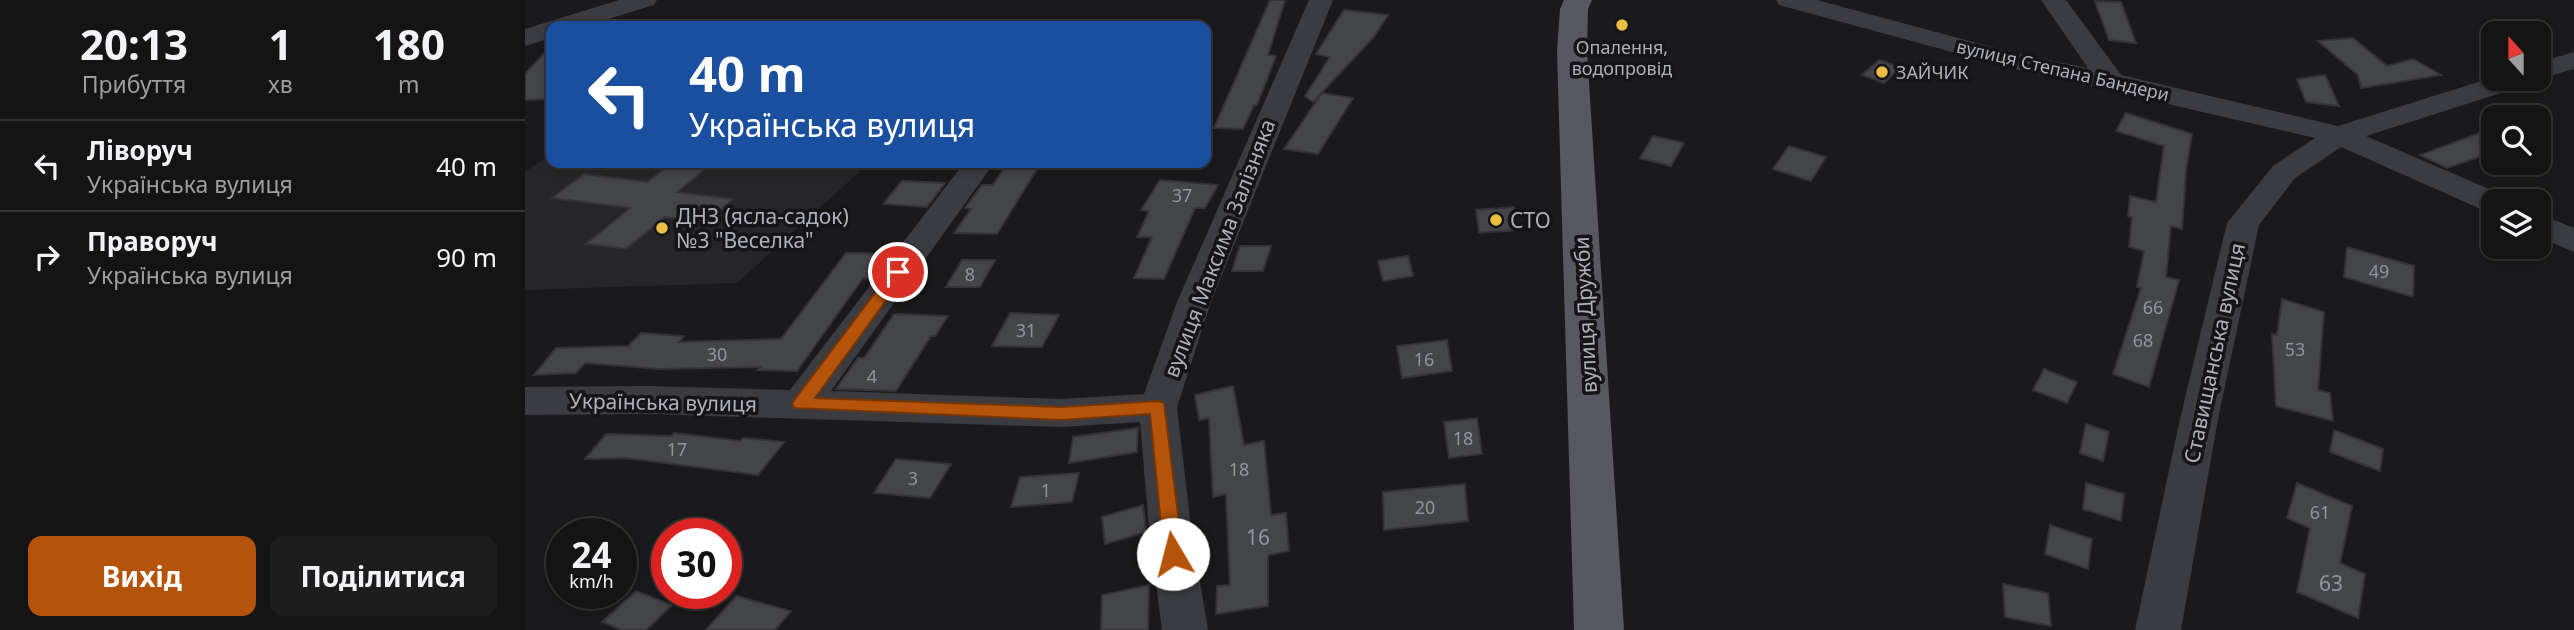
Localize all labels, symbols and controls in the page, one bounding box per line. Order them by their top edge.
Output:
text: 20:13 [80,15,188,72]
text: 1 [268,15,292,72]
text: 180 [373,15,445,72]
marker: Опалення, водопровід [1614,17,1630,33]
north arrow [2481,21,2551,91]
map controls [2481,21,2551,259]
street label: вулиця Степана Бандери [1954,34,2172,106]
place label: Опалення, водопровід [1572,35,1672,80]
text: 40 m [689,40,806,106]
icon: left [574,49,665,140]
place label: ЗАЙЧИК [1896,60,1969,84]
marker: ЗАЙЧИК [1874,64,1890,80]
text: Прибуття [82,68,186,100]
text: хв [268,68,293,100]
text: m [398,68,420,100]
text: Українська вулиця [689,103,975,146]
button: search [2481,105,2551,175]
street label: вулиця Максима Залізняка [1157,115,1281,381]
text: Ліворуч [87,132,193,168]
icon: left [28,147,66,185]
text: 40 m [436,148,497,184]
text: Українська вулиця [87,168,293,200]
house number: 37 [1172,183,1192,207]
button: layers [2481,189,2551,259]
place label: ДНЗ (ясла-садок) №3 "Веселка" [676,202,849,254]
place label: СТО [1510,206,1551,234]
marker: СТО [1488,212,1504,228]
marker: ДНЗ (ясла-садок) №3 "Веселка" [654,220,670,236]
text: Праворуч [87,223,218,259]
street label: вулиця Дружби [1567,236,1603,394]
icon: right [28,238,66,276]
text: 90 m [436,239,497,275]
street label: Ставищанська вулиця [2177,240,2251,466]
pin [868,242,928,302]
icon: arrive [879,253,917,291]
text: Українська вулиця [87,259,293,291]
house number: 49 [2369,259,2389,283]
house number: 8 [965,262,975,286]
house number: 66 [2143,295,2163,319]
house number: 31 [1016,318,1036,342]
house number: 68 [2133,328,2153,352]
house number: 53 [2285,337,2305,361]
house number: 30 [707,342,727,366]
house number: 16 [1414,347,1434,371]
house number: 4 [867,364,877,388]
street label: Українська вулиця [569,386,757,418]
house number: 18 [1453,426,1473,450]
house number: 17 [667,437,687,461]
house number: 18 [1229,457,1249,481]
house number: 3 [908,466,918,490]
house number: 1 [1041,478,1051,502]
house number: 20 [1415,495,1435,519]
house number: 61 [2310,500,2330,524]
position arrow [1136,517,1210,591]
speed limit sign: 30 [651,518,742,609]
house number: 16 [1246,523,1270,551]
text: 24 [571,531,612,578]
button: Вихід [28,536,256,616]
button: Поділитися [270,536,497,616]
text: km/h [569,569,614,593]
house number: 63 [2319,569,2343,597]

